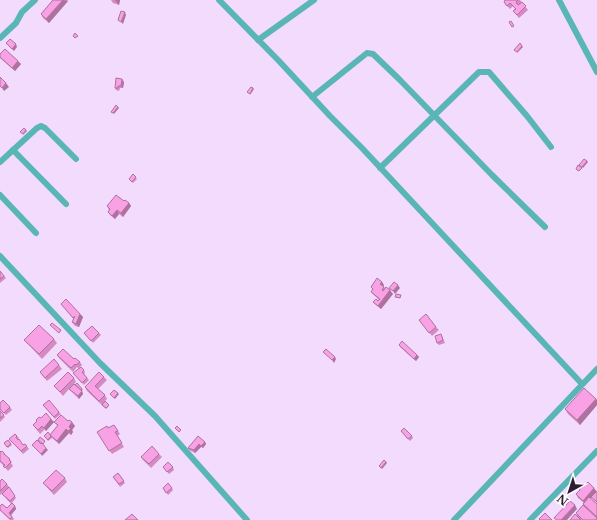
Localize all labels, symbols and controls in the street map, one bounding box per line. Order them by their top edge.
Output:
north arrow [549,472,589,512]
text: N [554,491,571,508]

